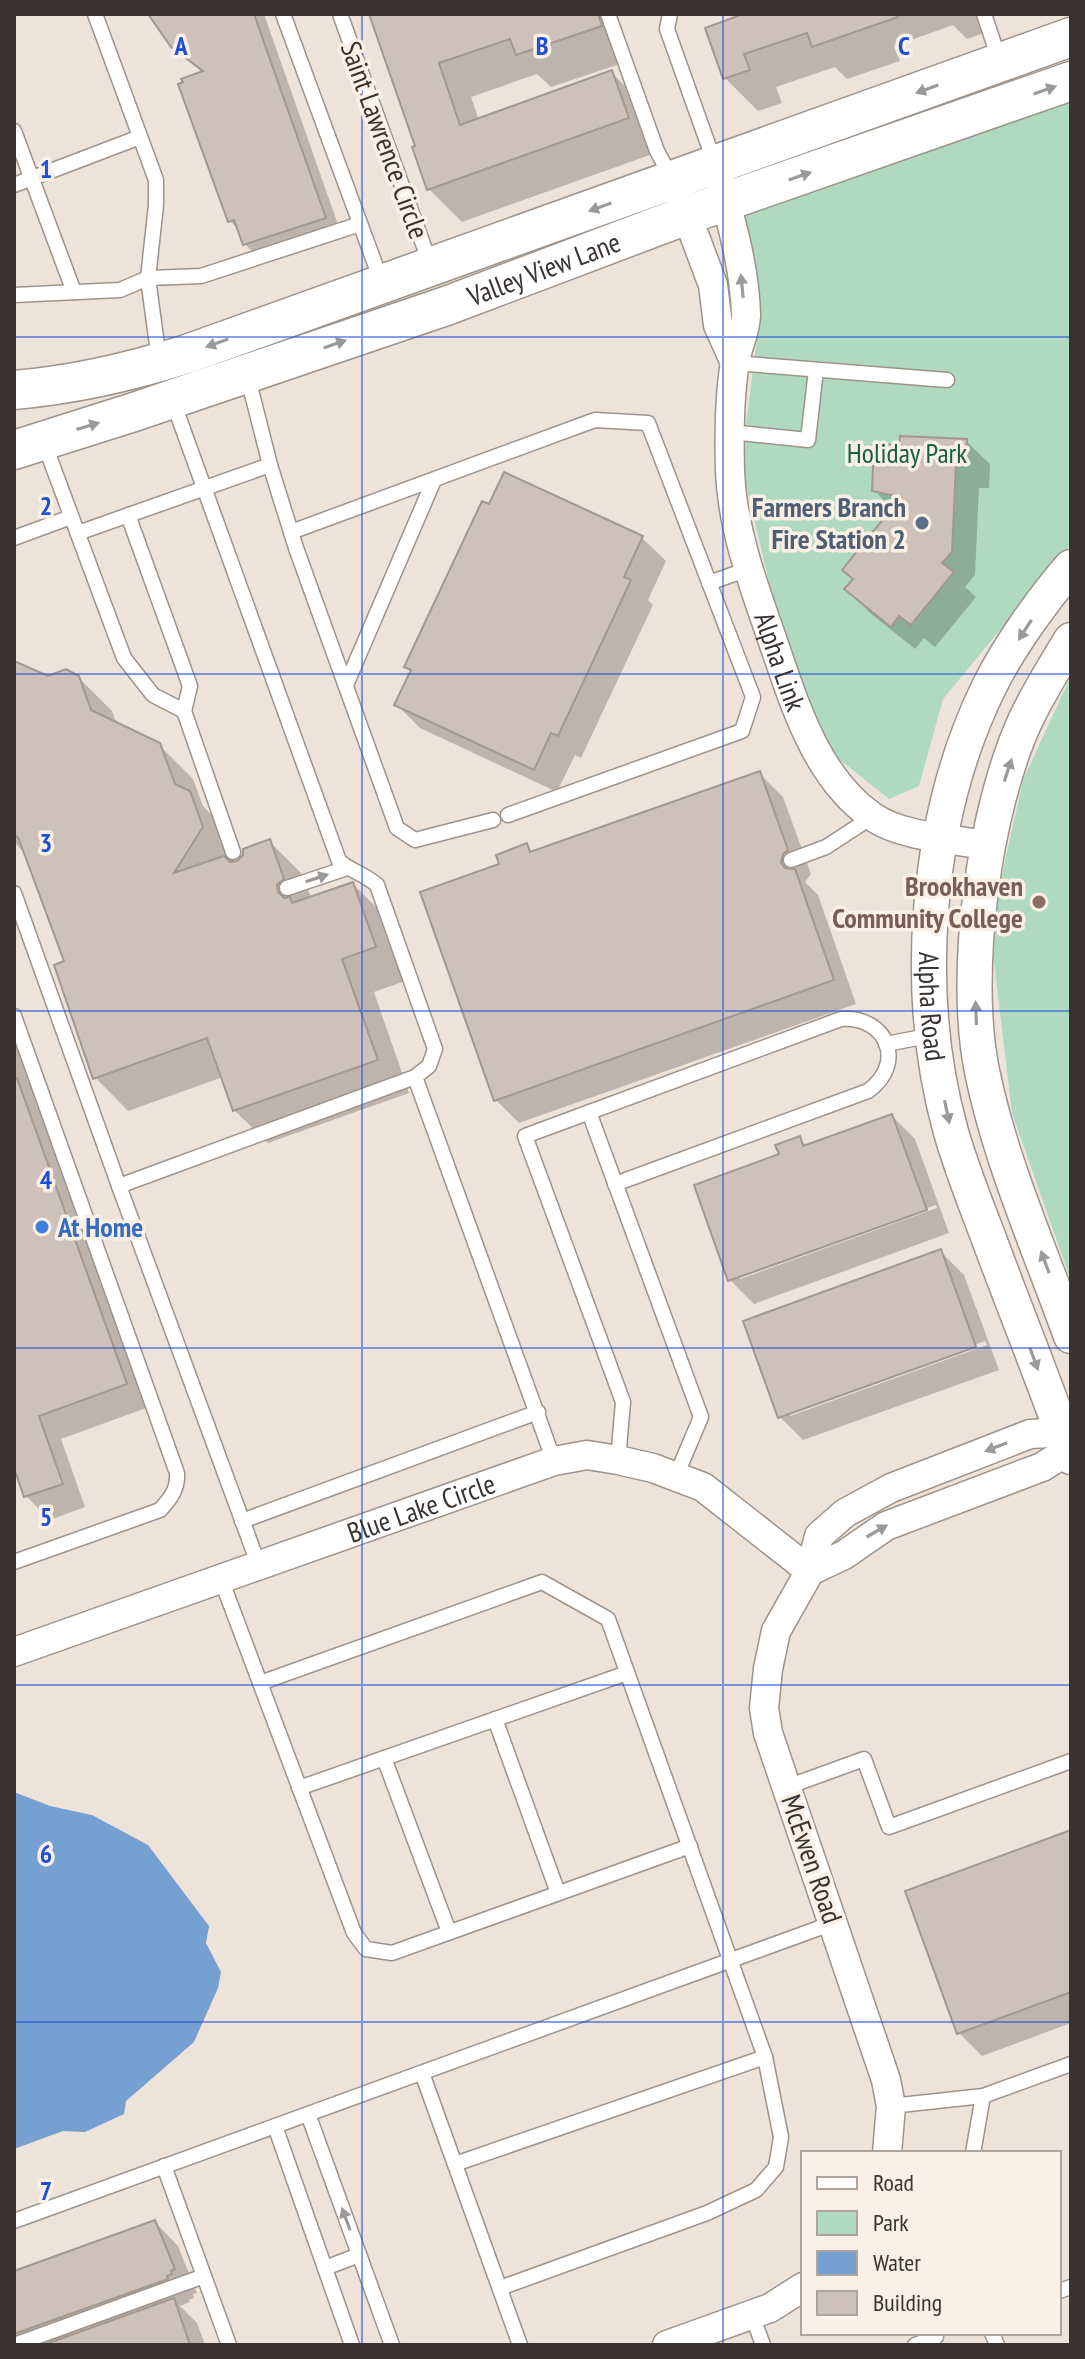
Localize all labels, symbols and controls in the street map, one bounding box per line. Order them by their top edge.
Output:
text: A [173,29,188,62]
text: B [536,29,549,62]
text: C [898,29,910,62]
street label: Saint Lawrence Circle [333,36,438,244]
one-way arrow [915,83,939,96]
one-way arrow [1033,84,1057,96]
text: 1 [40,152,52,185]
one-way arrow [788,169,812,181]
one-way arrow [588,201,612,213]
street label: Valley View Lane [461,223,625,315]
one-way arrow [736,273,749,298]
one-way arrow [205,337,229,350]
one-way arrow [323,337,347,349]
one-way arrow [77,419,101,432]
park label: Holiday Park [847,434,967,471]
place label: Farmers Branch Fire Station 2 [752,488,906,557]
text: 2 [40,489,52,522]
marker: Farmers Branch Fire Station 2 [913,514,931,532]
street label: Alpha Link [746,607,815,716]
one-way arrow [1018,619,1033,640]
one-way arrow [1002,758,1014,782]
text: 3 [40,826,52,859]
place label: Brookhaven Community College [832,867,1023,936]
one-way arrow [305,871,329,884]
marker: Brookhaven Community College [1030,893,1048,911]
street label: Alpha Road [911,952,955,1063]
one-way arrow [969,1000,982,1025]
one-way arrow [941,1100,954,1125]
text: 4 [40,1163,53,1196]
place label: At Home [57,1208,143,1245]
marker: At Home [33,1218,51,1236]
one-way arrow [1038,1250,1050,1274]
one-way arrow [1028,1348,1041,1372]
one-way arrow [983,1441,1007,1454]
street label: Blue Lake Circle [342,1464,500,1551]
text: 5 [40,1500,52,1533]
one-way arrow [866,1524,888,1538]
street label: McEwen Road [773,1790,852,1928]
text: 6 [40,1837,52,1870]
legend [801,2151,1061,2335]
text: Road [873,2167,914,2198]
text: 7 [40,2174,52,2207]
one-way arrow [339,2207,352,2231]
text: Park [873,2207,909,2238]
text: Water [873,2247,921,2278]
text: Building [873,2287,942,2318]

